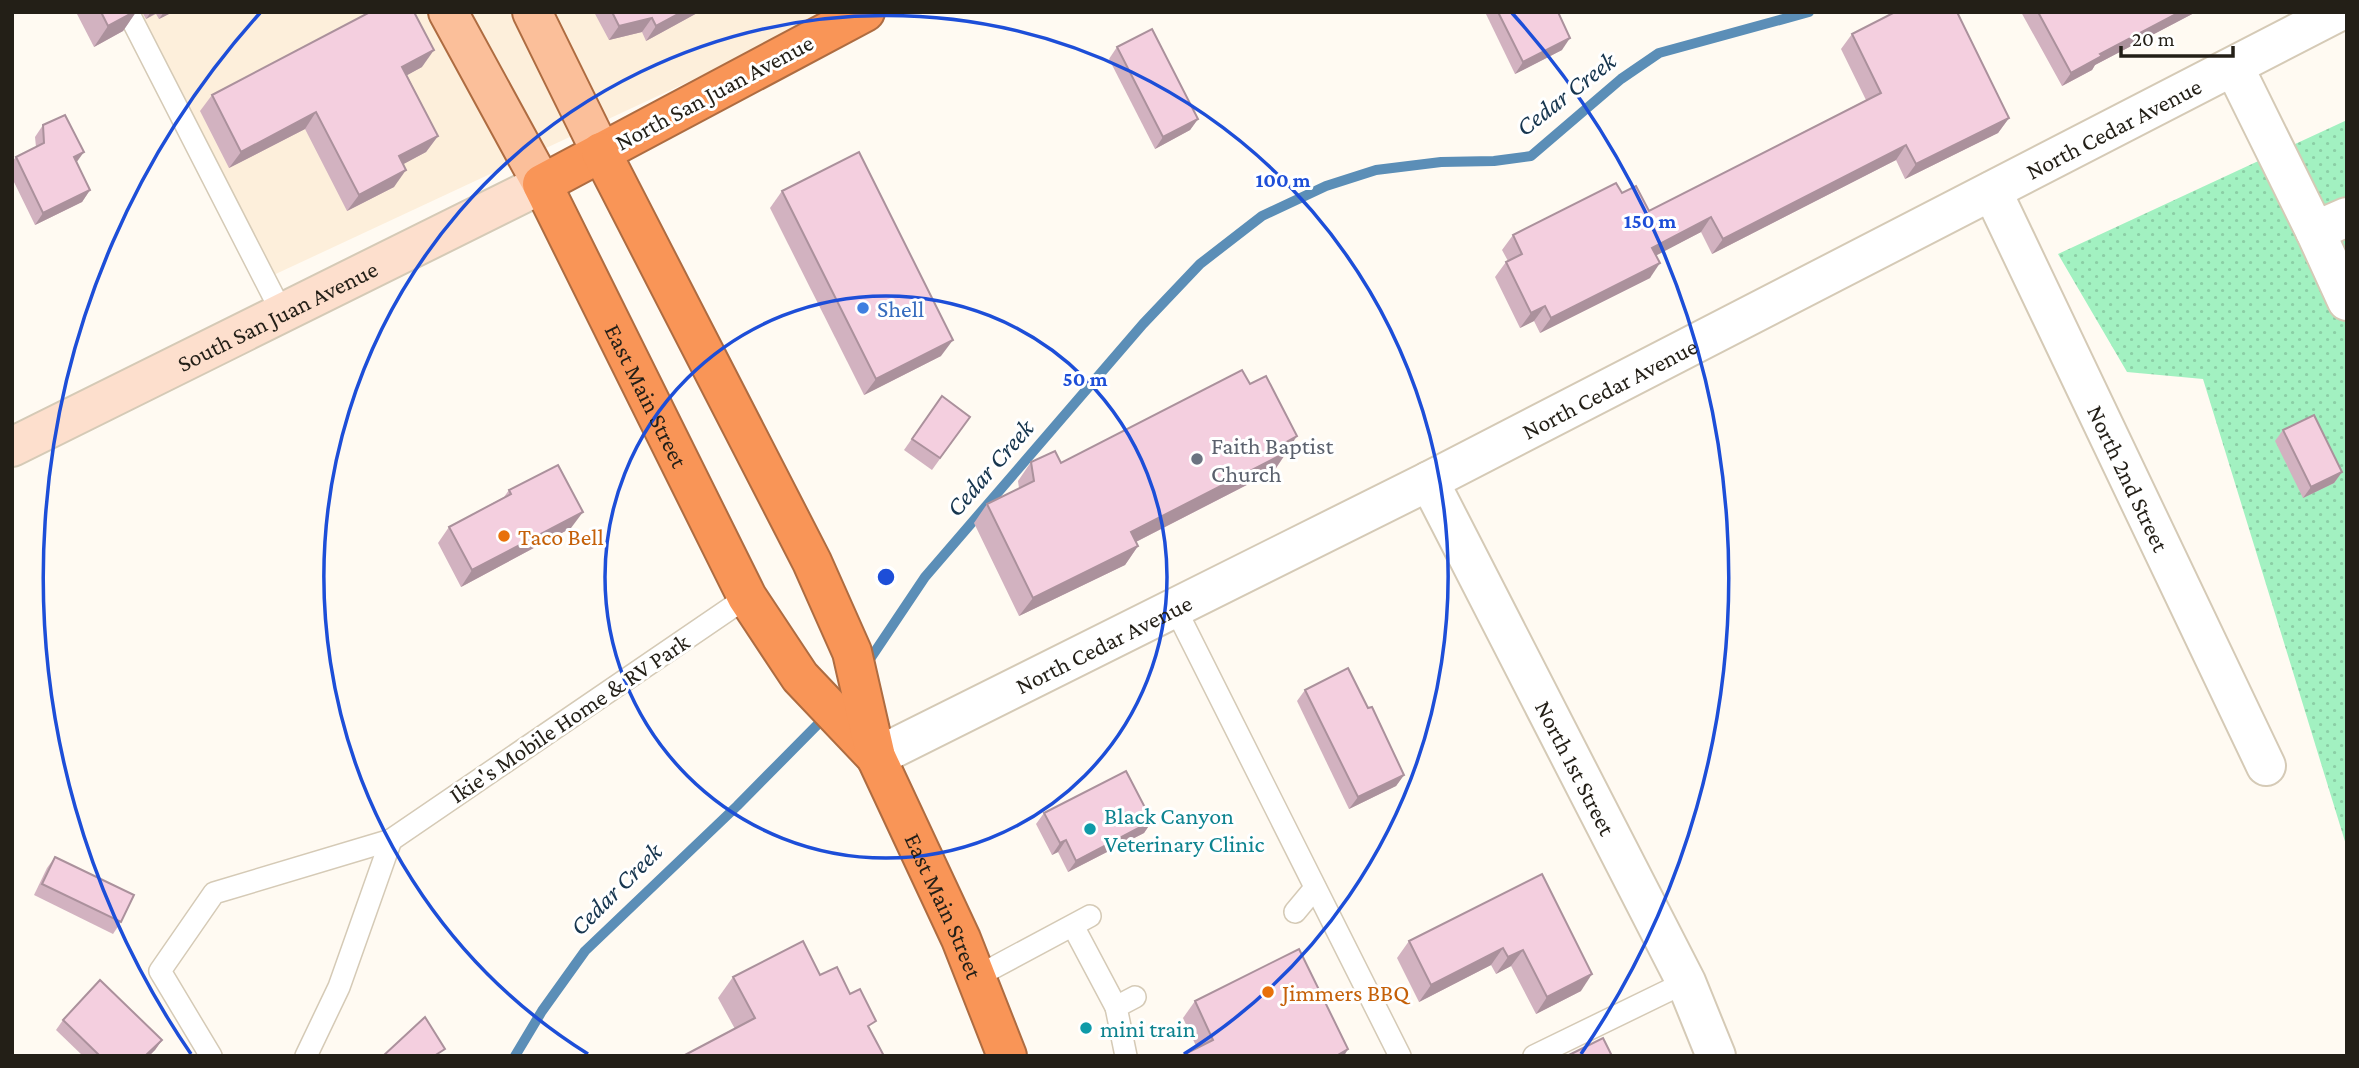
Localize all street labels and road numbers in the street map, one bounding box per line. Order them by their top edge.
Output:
street label: North San Juan Avenue [610,28,818,156]
street label: North Cedar Avenue [2021,72,2205,184]
street label: South San Juan Avenue [173,254,382,376]
street label: East Main Street [600,319,694,473]
street label: North Cedar Avenue [1517,332,1702,444]
street label: North 2nd Street [2082,400,2176,557]
street label: North Cedar Avenue [1011,588,1196,699]
street label: Ikie's Mobile Home & RV Park [444,627,695,808]
street label: North 1st Street [1530,696,1622,840]
street label: East Main Street [900,828,989,983]

